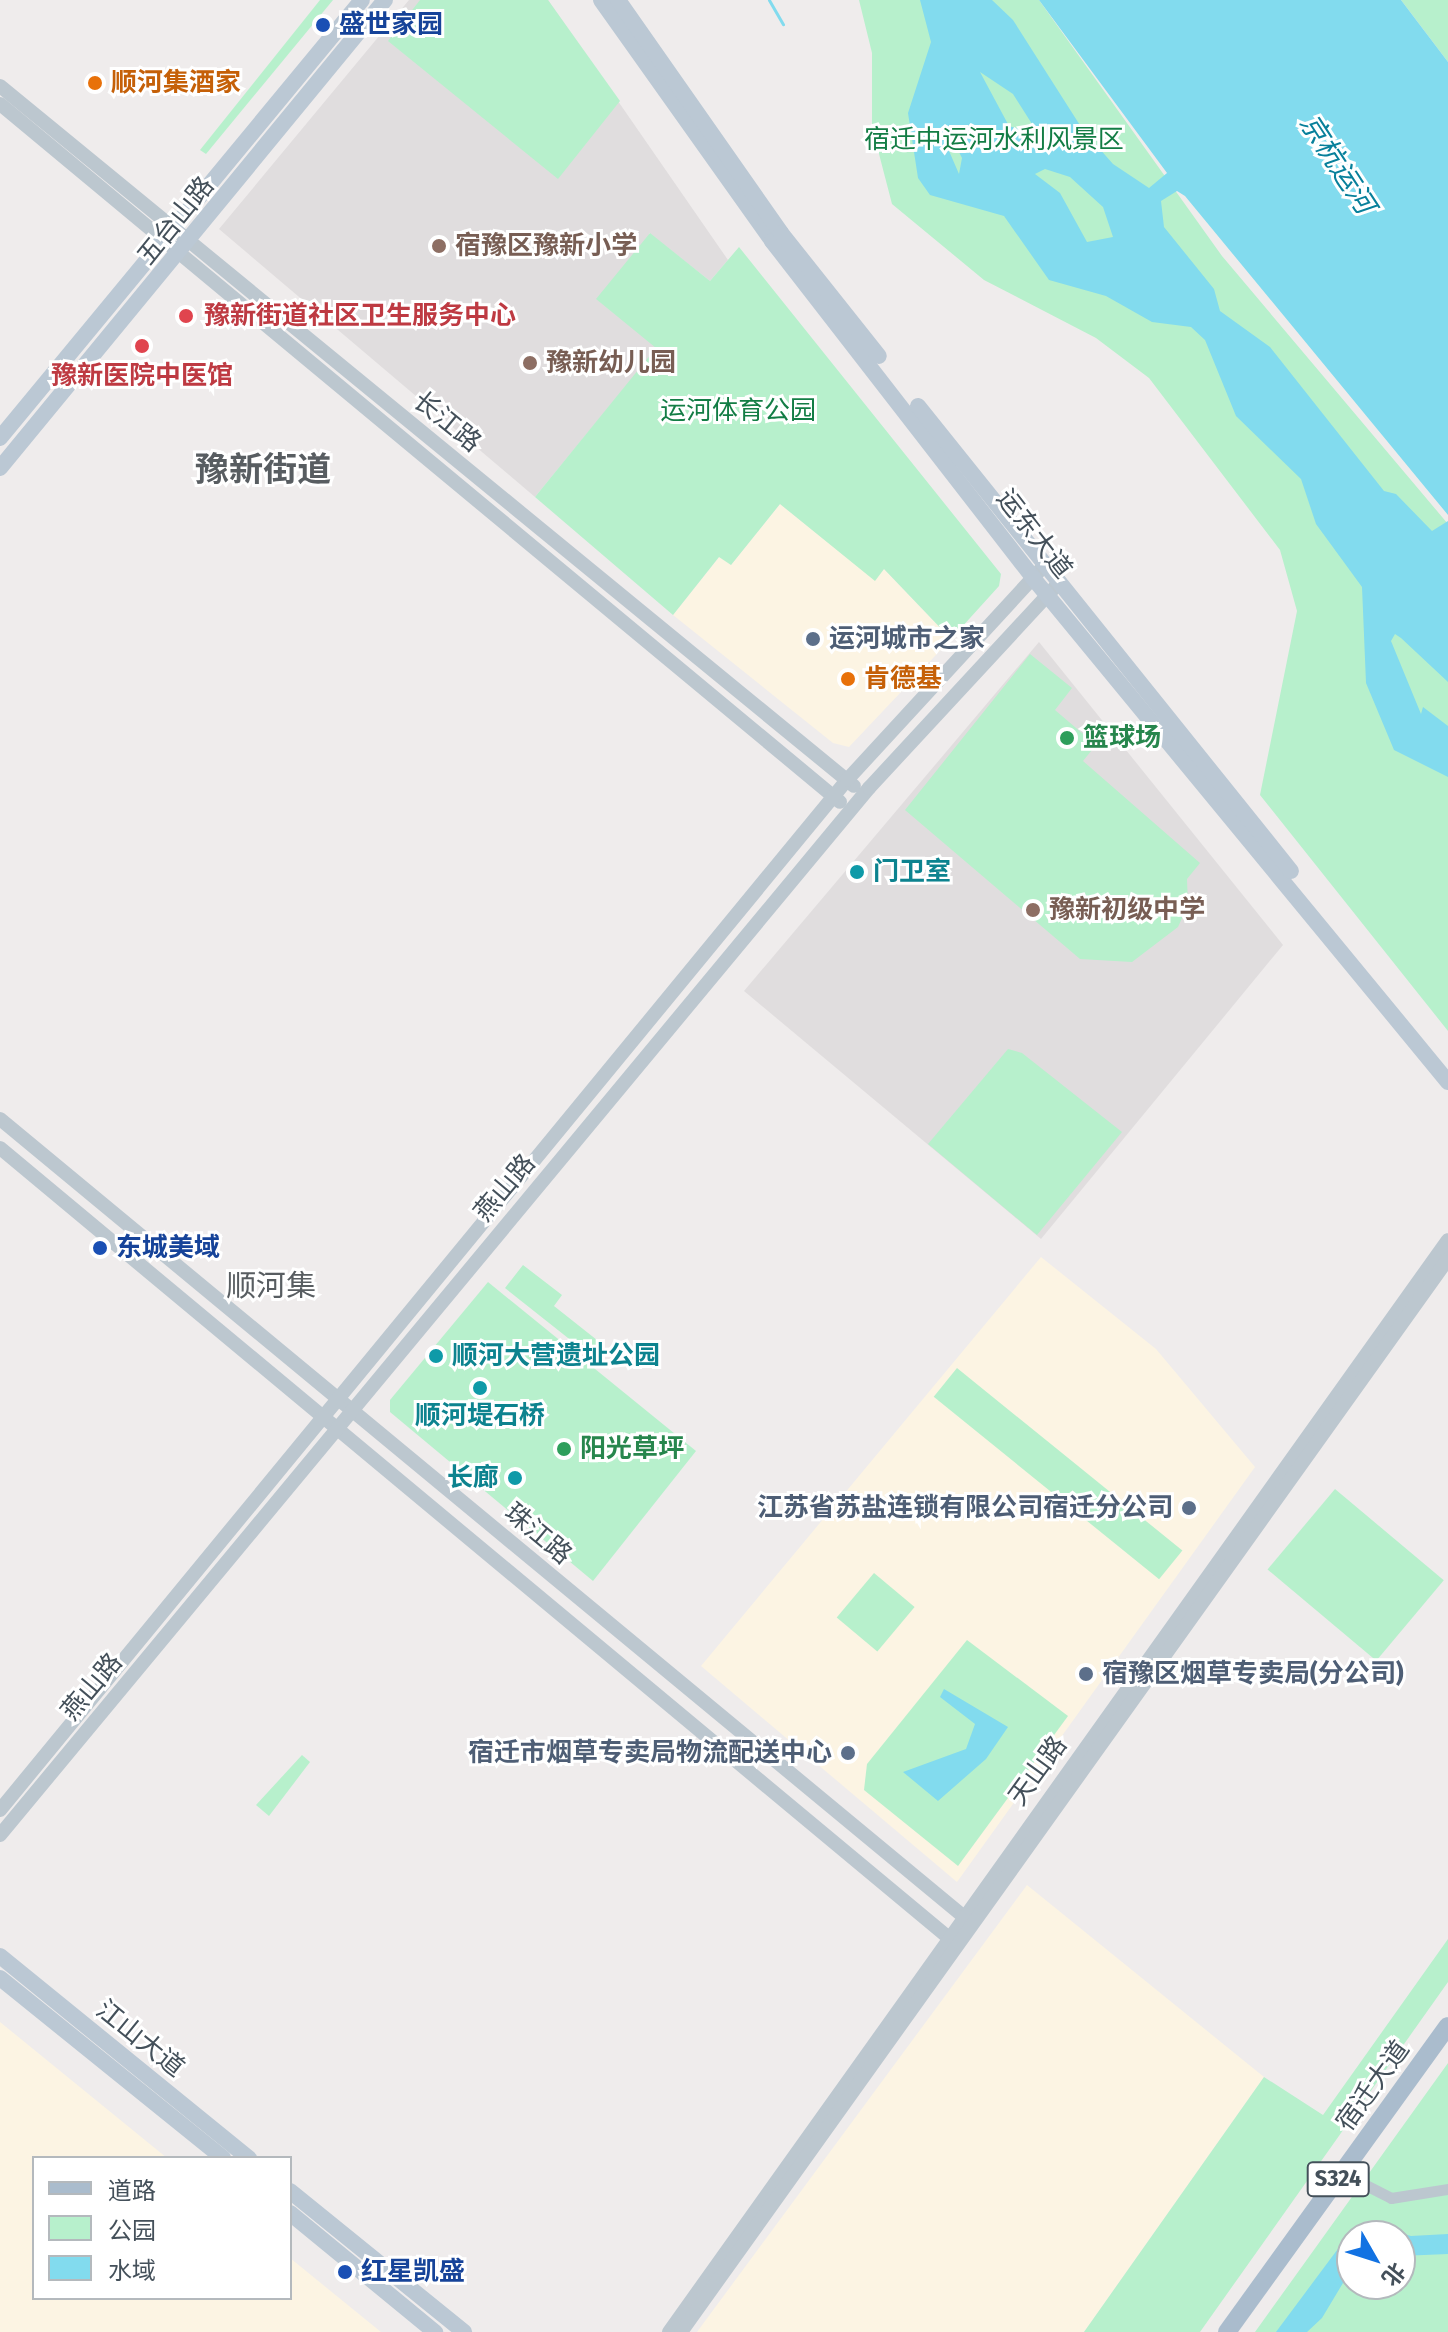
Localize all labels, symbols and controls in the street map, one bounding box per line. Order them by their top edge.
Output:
place label: 盛世家园 [339,9,443,41]
marker: 盛世家园 [314,16,332,34]
place label: 顺河集酒家 [111,67,241,99]
marker: 顺河集酒家 [86,74,104,92]
water label: 京杭运河 [1292,108,1382,220]
park label: 宿迁中运河水利风景区 [864,124,1124,156]
street label: 五台山路 [131,171,221,271]
place label: 宿豫区豫新小学 [455,230,637,262]
marker: 宿豫区豫新小学 [430,237,448,255]
place label: 豫新街道社区卫生服务中心 [204,300,516,332]
marker: 豫新街道社区卫生服务中心 [175,305,197,327]
marker: 豫新医院中医馆 [131,335,153,357]
place label: 豫新幼儿园 [546,347,676,379]
marker: 豫新幼儿园 [521,354,539,372]
place label: 豫新医院中医馆 [51,360,233,392]
street label: 长江路 [407,385,487,459]
park label: 运河体育公园 [660,395,816,427]
district label: 豫新街道 [195,450,331,490]
street label: 运东大道 [990,483,1078,585]
place label: 运河城市之家 [829,623,985,655]
marker: 运河城市之家 [804,630,822,648]
place label: 肯德基 [864,663,942,695]
marker: 肯德基 [839,670,857,688]
place label: 篮球场 [1083,722,1161,754]
marker: 篮球场 [1058,729,1076,747]
place label: 门卫室 [873,856,951,888]
marker: 门卫室 [848,863,866,881]
place label: 豫新初级中学 [1049,894,1205,926]
marker: 豫新初级中学 [1024,901,1042,919]
street label: 燕山路 [468,1148,542,1228]
place label: 东城美域 [116,1232,220,1264]
marker: 东城美域 [91,1239,109,1257]
district label: 顺河集 [226,1268,316,1304]
place label: 顺河大营遗址公园 [452,1340,660,1372]
marker: 顺河大营遗址公园 [427,1347,445,1365]
marker: 顺河堤石桥 [471,1379,489,1397]
place label: 顺河堤石桥 [415,1400,545,1432]
place label: 阳光草坪 [580,1433,684,1465]
marker: 阳光草坪 [555,1440,573,1458]
place label: 长廊 [447,1462,499,1494]
marker: 长廊 [506,1469,524,1487]
place label: 江苏省苏盐连锁有限公司宿迁分公司 [757,1492,1173,1524]
street label: 珠江路 [498,1497,578,1571]
marker: 江苏省苏盐连锁有限公司宿迁分公司 [1180,1499,1198,1517]
street label: 燕山路 [55,1647,129,1727]
place label: 宿豫区烟草专卖局(分公司) [1102,1658,1404,1690]
marker: 宿豫区烟草专卖局(分公司) [1077,1665,1095,1683]
street label: 天山路 [1002,1730,1074,1812]
place label: 宿迁市烟草专卖局物流配送中心 [468,1737,832,1769]
marker: 宿迁市烟草专卖局物流配送中心 [839,1744,857,1762]
street label: 江山大道 [90,1994,190,2084]
street label: 宿迁大道 [1330,2035,1416,2137]
legend [32,2156,292,2300]
road number: S324 [1306,2159,1370,2199]
text: 道路 [108,2177,156,2205]
text: 公园 [108,2217,156,2245]
north arrow [1336,2220,1416,2300]
place label: 红星凯盛 [361,2256,465,2288]
text: 水域 [108,2257,156,2285]
text: 北 [1376,2257,1411,2291]
marker: 红星凯盛 [336,2263,354,2281]

